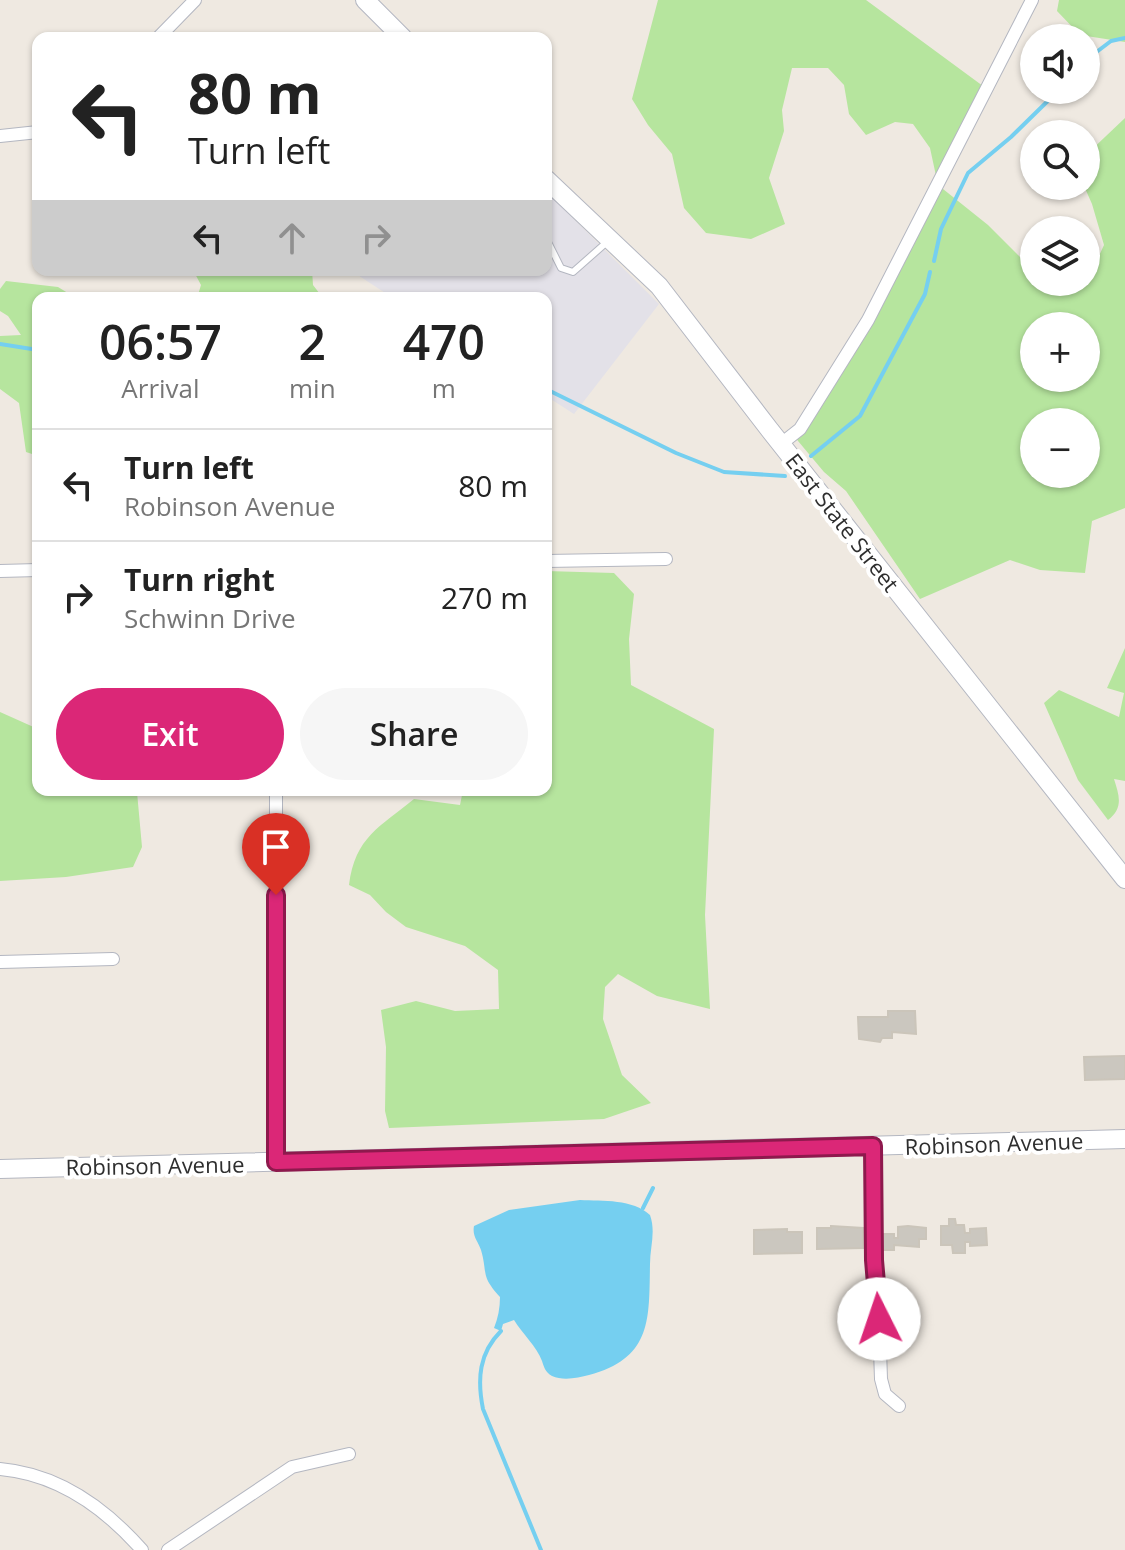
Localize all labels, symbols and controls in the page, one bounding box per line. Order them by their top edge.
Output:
map controls [1020,24,1100,488]
button: sound [1020,24,1100,104]
text: 80 m [188,54,322,130]
icon: left [56,64,160,168]
button: search [1020,120,1100,200]
text: Turn left [188,126,330,175]
icon: left [186,216,230,260]
icon: ahead [270,216,314,260]
icon: right [354,216,398,260]
button: layers [1020,216,1100,296]
text: 06:57 [99,309,222,374]
text: 2 [299,309,326,374]
text: 470 [403,309,485,374]
button: + [1020,312,1100,392]
text: Arrival [121,370,200,406]
text: min [289,370,336,406]
text: m [432,370,456,406]
button: − [1020,408,1100,488]
text: Turn left [124,447,254,488]
street label: East State Street [779,447,907,598]
icon: left [56,463,100,507]
text: 80 m [458,465,528,506]
text: Robinson Avenue [124,488,335,524]
text: Turn right [124,559,275,600]
icon: right [56,575,100,619]
text: 270 m [441,577,528,618]
text: Schwinn Drive [124,600,296,636]
button: Exit [56,688,284,780]
button: Share [300,688,528,780]
pin [242,813,310,895]
icon: arrive [254,825,298,869]
street label: Robinson Avenue [904,1125,1084,1161]
street label: Robinson Avenue [65,1148,245,1182]
position arrow [837,1277,921,1361]

